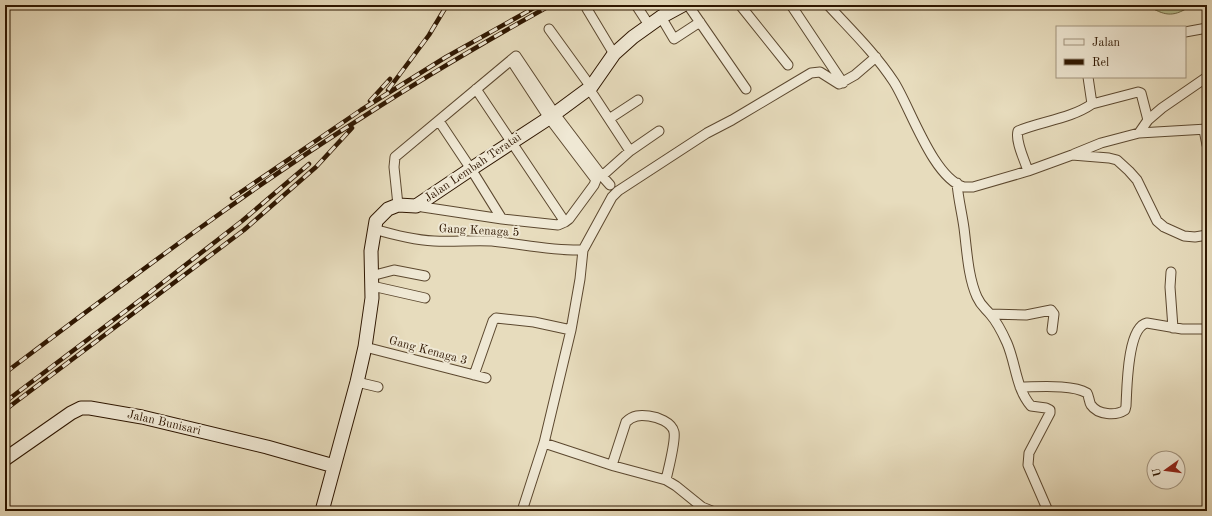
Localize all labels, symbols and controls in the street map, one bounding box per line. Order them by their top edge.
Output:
legend [1056,26,1186,78]
text: Jalan [1092,37,1121,49]
text: Rel [1092,57,1109,69]
street label: Jalan Lembah Teratai [422,131,524,205]
street label: Gang Kenaga 5 [438,222,520,239]
street label: Gang Kenaga 3 [388,335,468,367]
street label: Jalan Bunisari [126,409,202,437]
north arrow [1146,450,1186,490]
text: U [1151,466,1164,478]

